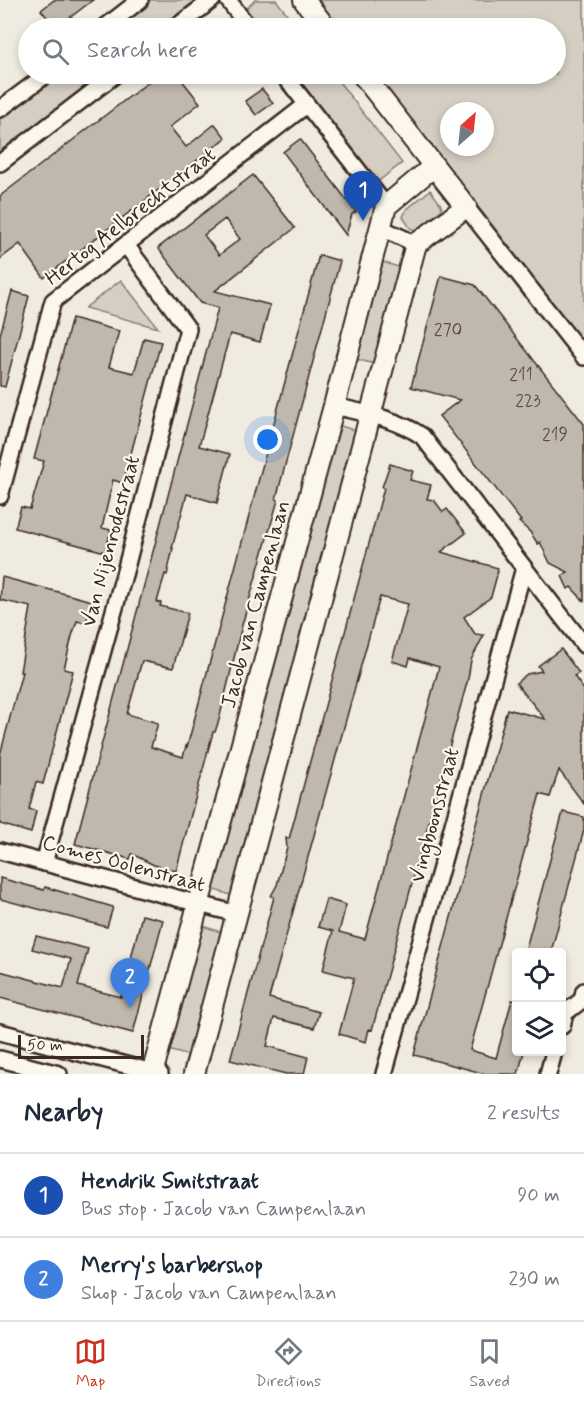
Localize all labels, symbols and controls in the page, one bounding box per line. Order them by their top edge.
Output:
search box [18,18,566,84]
icon: search [39,35,72,68]
text: Search here [87,37,198,65]
north arrow [440,102,494,156]
street label: Hertog Aelbrechtstraat [39,141,222,292]
pin: 1 [344,172,382,221]
house number: 270 [434,318,462,342]
house number: 211 [509,363,533,387]
house number: 223 [515,389,541,413]
house number: 219 [542,423,568,447]
your location [253,425,282,454]
street label: Van Nijenrodestraat [75,452,147,630]
street label: Jacob van Campenlaan [215,497,297,711]
street label: Vingboonsstraat [404,745,467,886]
street label: Comes Oolenstraat [39,829,209,899]
map controls [512,948,566,1056]
button: locate [512,948,566,1002]
pin: 2 [110,958,150,1008]
button: layers [512,1002,566,1056]
scale bar [18,1032,144,1060]
text: 50 m [27,1035,63,1056]
text: Nearby [24,1096,103,1130]
text: 2 results [487,1100,560,1127]
text: Hendrik Smitstraat [81,1168,259,1196]
text: 1 [39,1182,48,1209]
text: 90 m [517,1182,560,1209]
text: Bus stop · Jacob van Campenlaan [81,1196,366,1223]
text: Merry's barbershop [81,1252,263,1280]
text: 2 [39,1266,48,1293]
text: 230 m [508,1266,560,1293]
text: Shop · Jacob van Campenlaan [81,1280,337,1307]
tab: Map [74,1335,107,1392]
tab: Directions [255,1335,321,1392]
tab: Saved [469,1335,510,1392]

